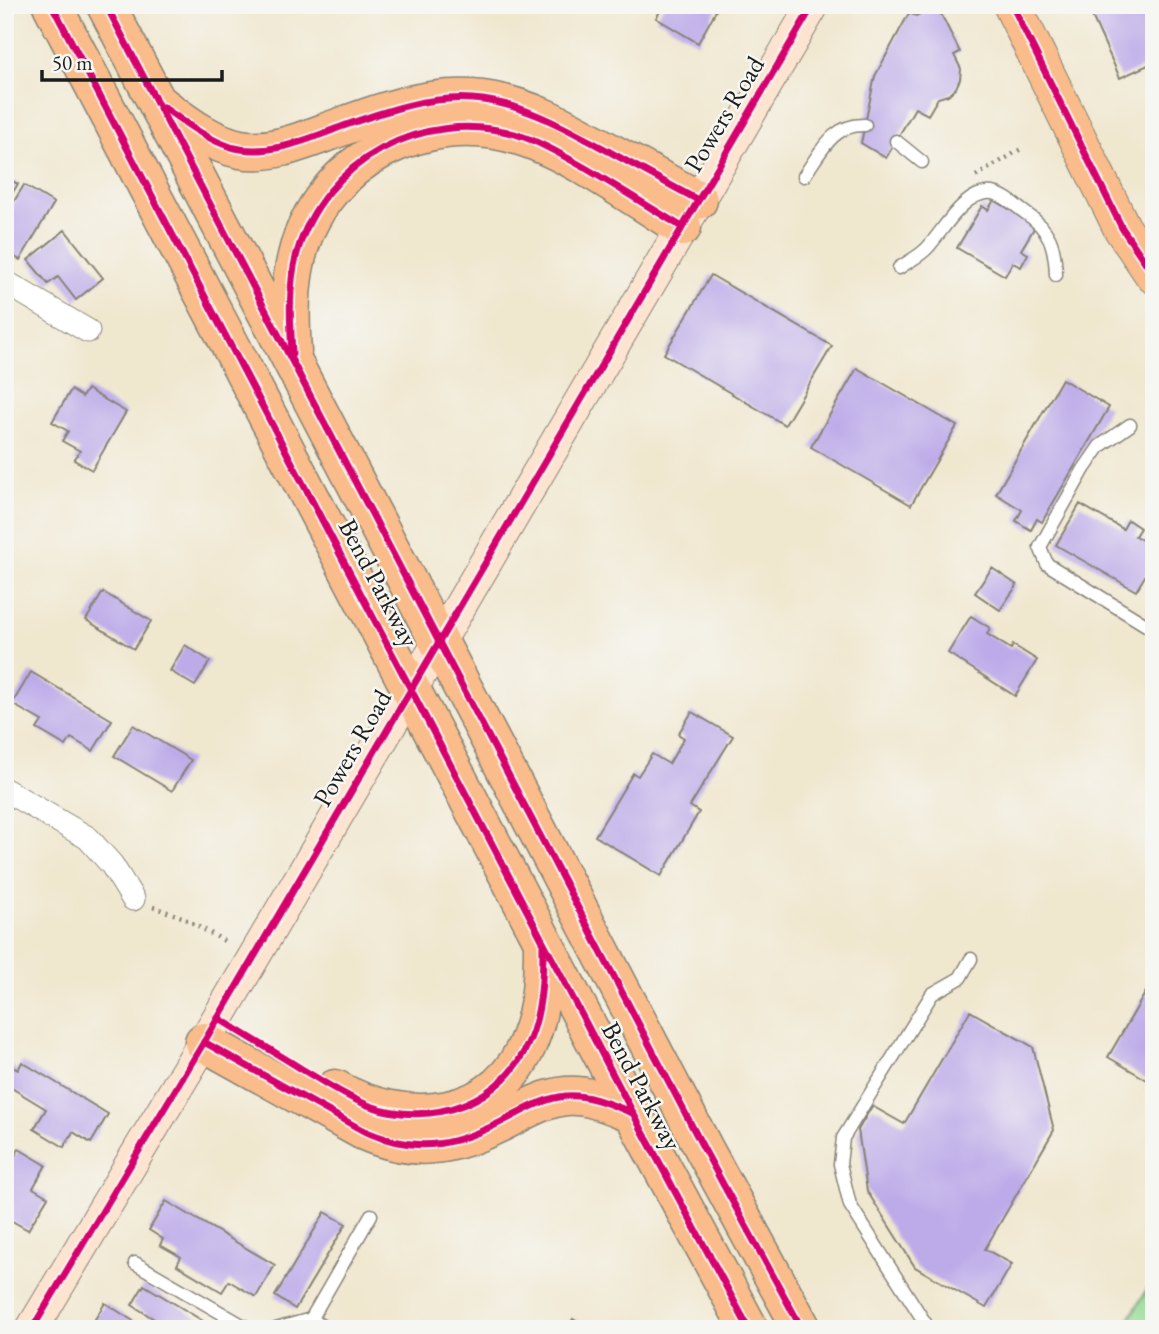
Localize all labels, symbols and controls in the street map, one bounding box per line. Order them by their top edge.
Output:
scale bar [42,38,222,82]
text: 50 m [52,49,93,76]
street label: Powers Road [676,49,772,178]
street label: Bend Parkway [331,513,427,654]
street label: Powers Road [305,683,400,813]
street label: Bend Parkway [594,1016,690,1157]

